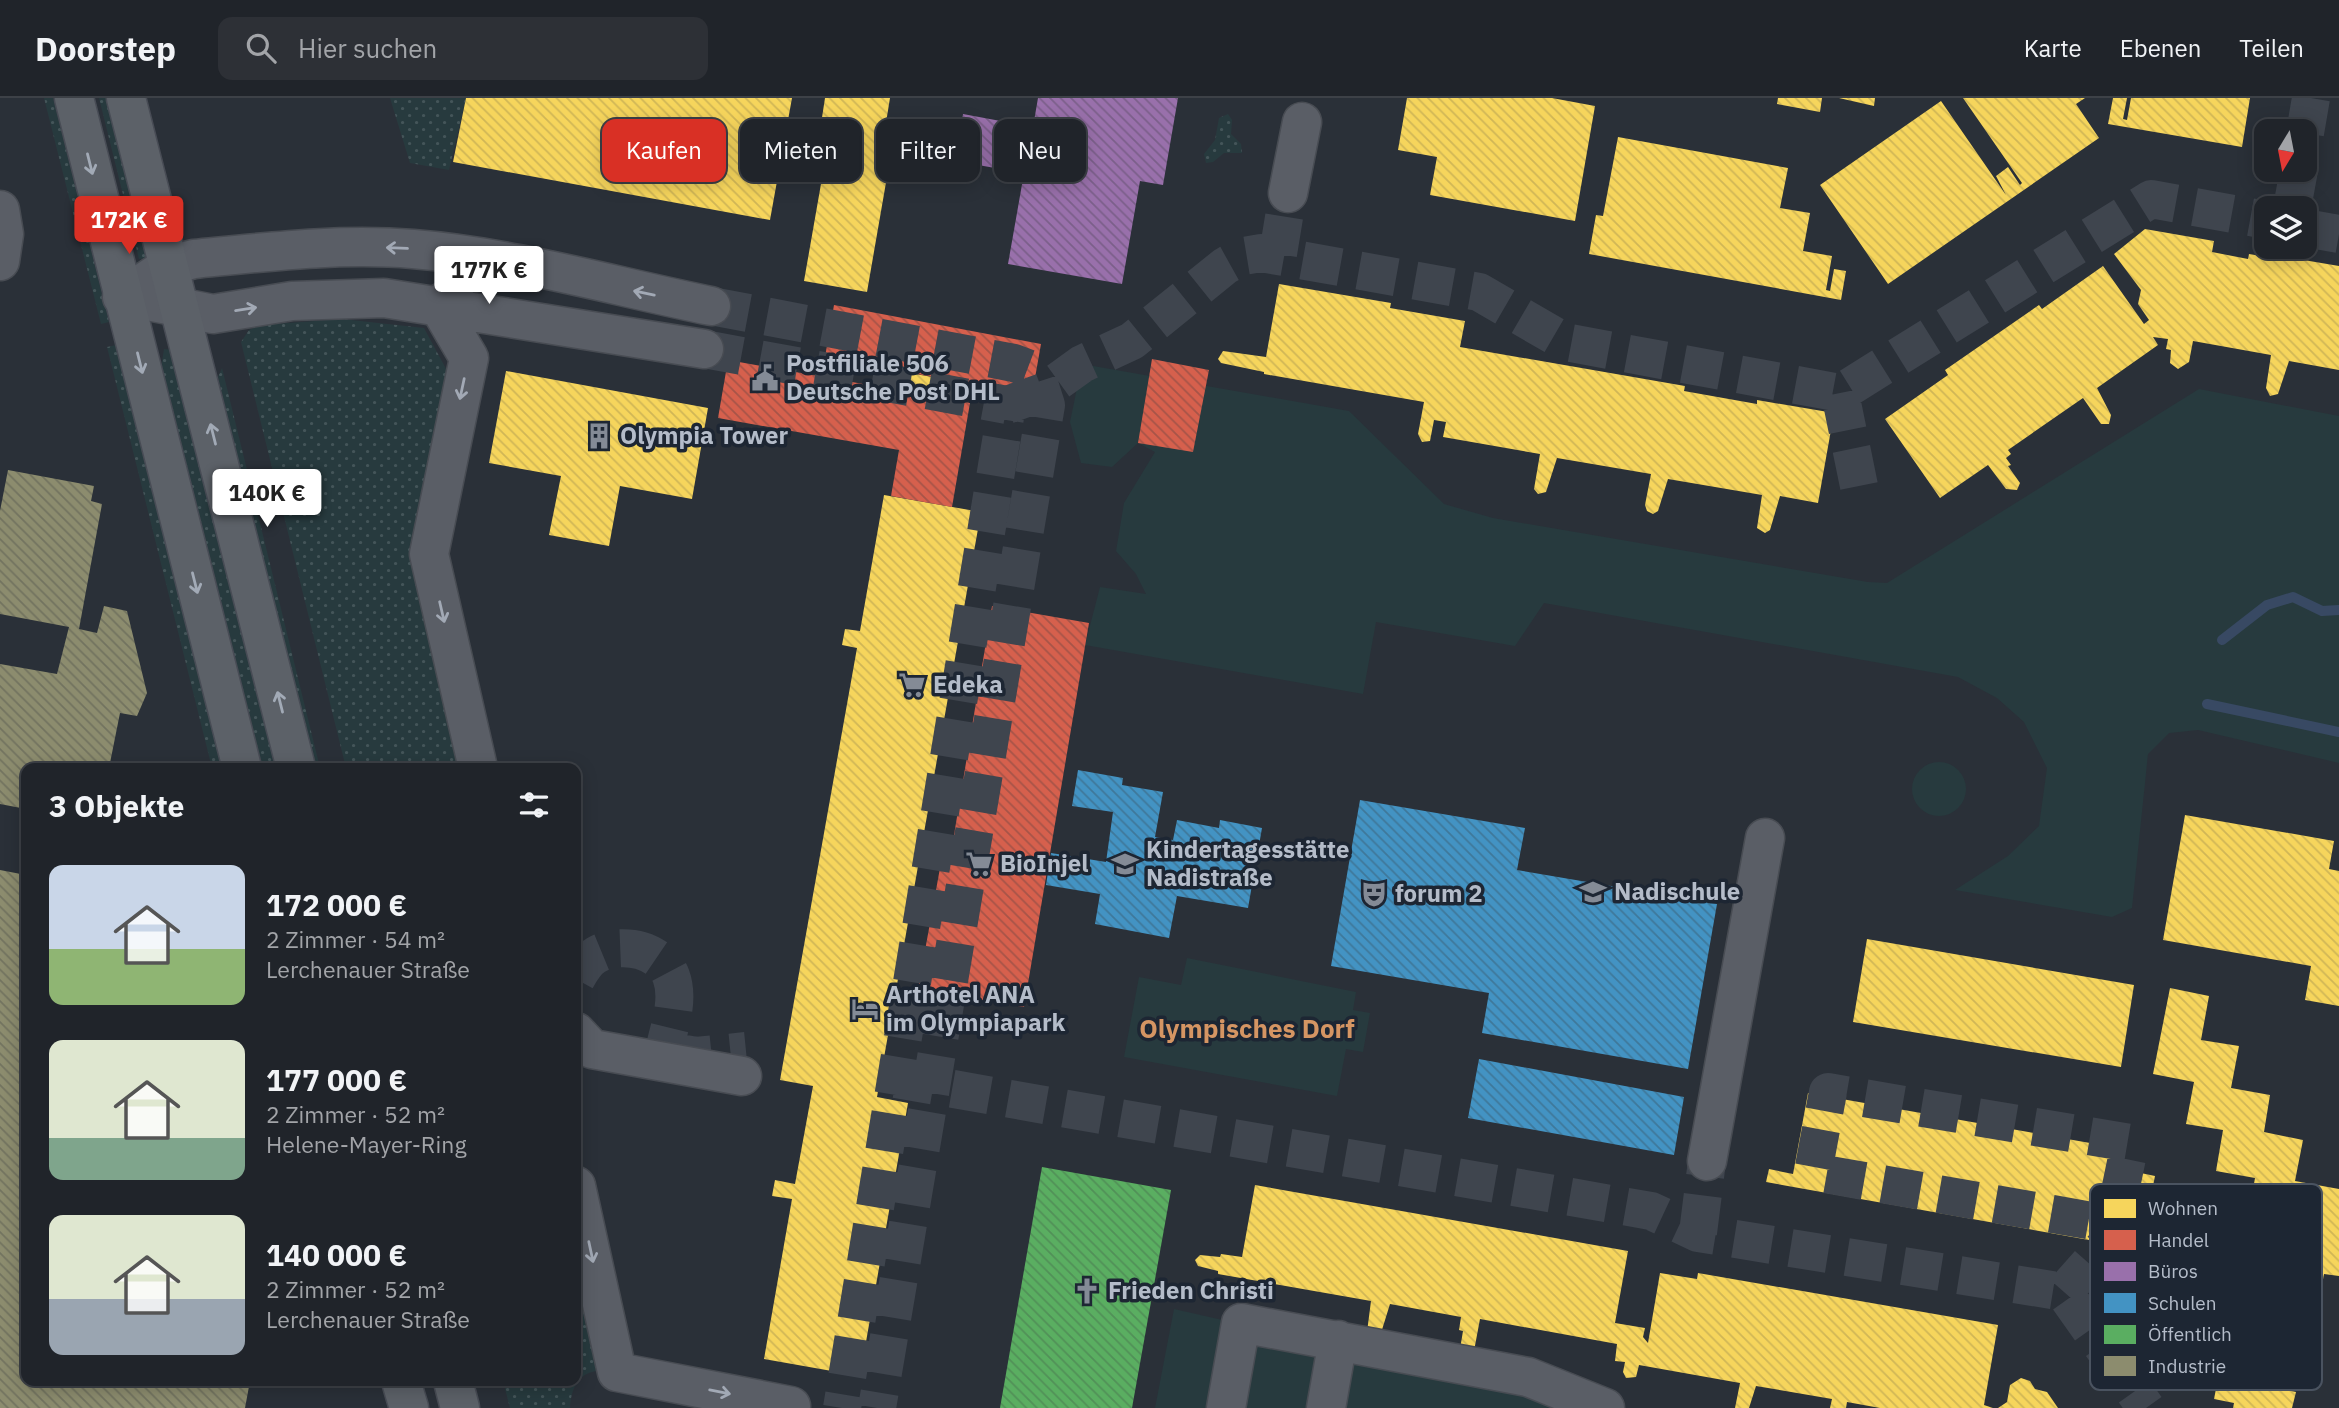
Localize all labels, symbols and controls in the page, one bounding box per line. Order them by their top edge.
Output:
search box [218,17,708,80]
text: Doorstep [35,27,176,70]
icon: search [242,29,280,67]
text: Hier suchen [298,31,437,65]
text: Karte [2024,32,2082,64]
text: Ebenen [2120,32,2201,64]
text: Teilen [2239,32,2304,64]
chip: Kaufen [602,119,726,182]
chip: Mieten [740,119,862,182]
chip: Filter [876,119,980,182]
chip: Neu [994,119,1086,182]
north arrow [2254,119,2317,182]
map controls [2254,119,2317,259]
one-way arrow [84,152,97,175]
button: layers [2254,196,2317,259]
pin: 172K € [72,197,186,256]
text: 172K € [90,204,168,234]
one-way arrow [385,242,408,255]
pin: 177K € [432,246,546,306]
text: 177K € [450,254,528,284]
one-way arrow [633,285,656,299]
one-way arrow [234,302,257,315]
place label: Postfiliale 506 Deutsche Post DHL [786,347,1000,407]
one-way arrow [134,351,147,374]
public building icon: Postfiliale 506 Deutsche Post DHL [750,363,780,393]
one-way arrow [455,377,469,400]
place label: Olympia Tower [620,419,788,451]
building icon: Olympia Tower [584,421,614,451]
one-way arrow [206,423,219,446]
pin: 140K € [210,470,324,529]
text: 140K € [228,477,306,507]
one-way arrow [189,571,202,594]
one-way arrow [436,600,449,623]
place label: Edeka [933,668,1003,700]
supermarket icon: Edeka [897,670,927,700]
one-way arrow [273,691,286,714]
text: 3 Objekte [49,786,184,825]
icon: filters [515,786,553,824]
place label: Kindertagesstätte Nadistraße [1146,833,1349,893]
place label: BioInjel [1000,847,1089,879]
supermarket icon: BioInjel [964,849,994,879]
school or university icon: Kindertagesstätte Nadistraße [1110,849,1140,879]
place label: Nadischule [1614,875,1740,907]
place label: forum 2 [1395,877,1483,909]
school or university icon: Nadischule [1578,877,1608,907]
theatre icon: forum 2 [1359,879,1389,909]
text: 172 000 € [266,885,407,924]
icon: home [105,893,189,977]
text: 2 Zimmer · 54 m² [266,924,445,954]
text: Lerchenauer Straße [266,954,470,984]
place label: Arthotel ANA im Olympiapark [886,978,1066,1038]
hotel icon: Arthotel ANA im Olympiapark [850,994,880,1024]
district label: Olympisches Dorf [1139,1011,1355,1045]
text: 177 000 € [266,1060,407,1099]
icon: home [105,1068,189,1152]
text: 2 Zimmer · 52 m² [266,1099,445,1129]
text: Helene-Mayer-Ring [266,1129,467,1159]
legend [2090,1184,2322,1390]
text: Wohnen [2148,1196,2218,1220]
text: Handel [2148,1228,2209,1252]
text: 140 000 € [266,1235,407,1274]
one-way arrow [585,1241,598,1263]
icon: home [105,1243,189,1327]
text: Büros [2148,1259,2198,1283]
text: 2 Zimmer · 52 m² [266,1274,445,1304]
place label: Frieden Christi [1108,1274,1274,1306]
church icon: Frieden Christi [1072,1276,1102,1306]
text: Schulen [2148,1291,2217,1315]
text: Lerchenauer Straße [266,1304,470,1334]
text: Öffentlich [2148,1322,2232,1346]
text: Industrie [2148,1354,2226,1378]
one-way arrow [708,1386,731,1399]

